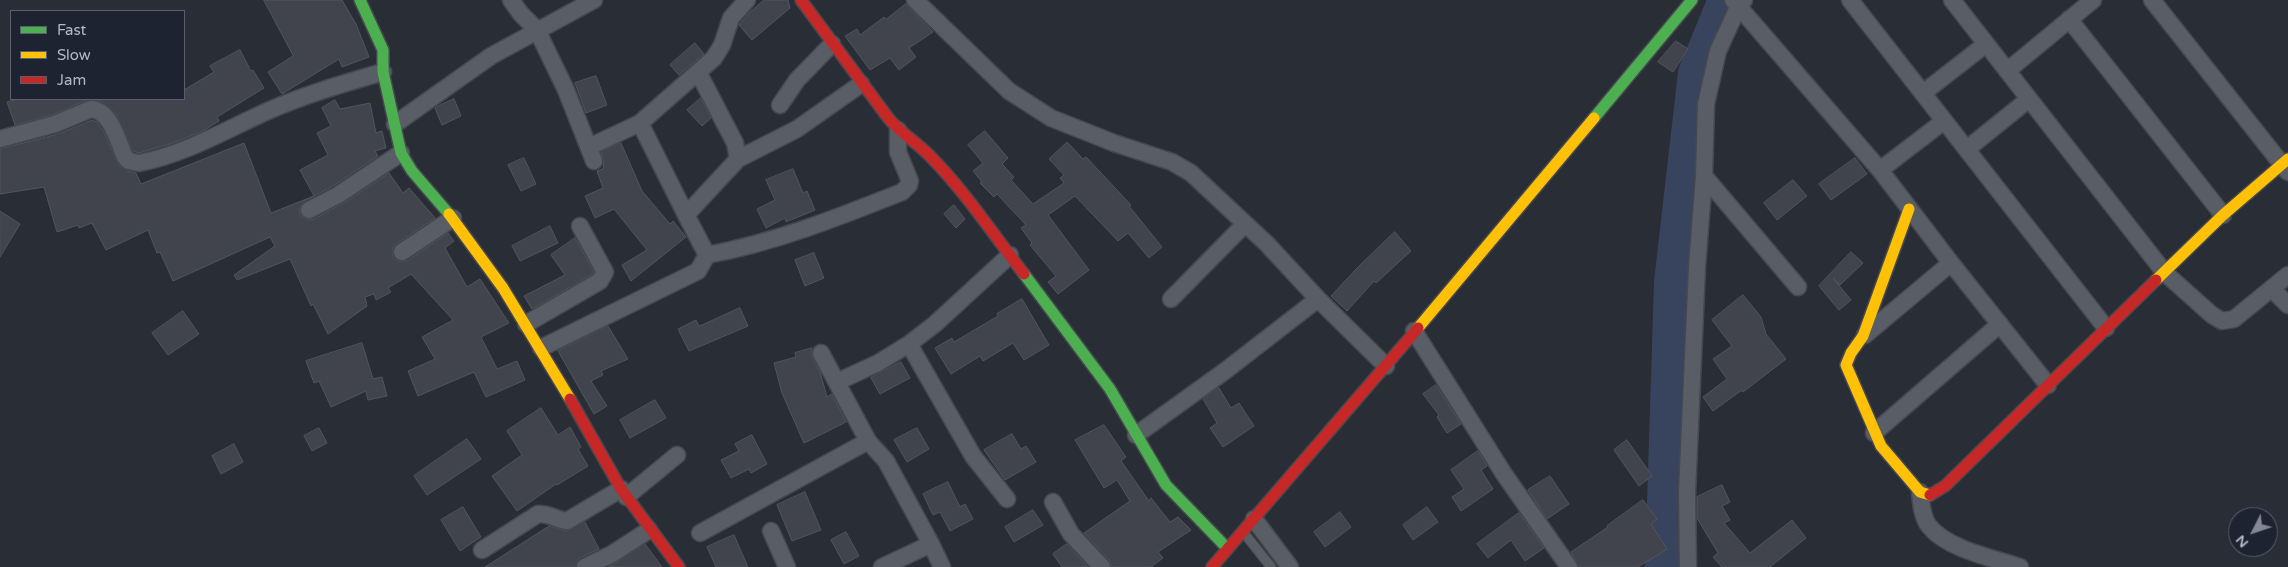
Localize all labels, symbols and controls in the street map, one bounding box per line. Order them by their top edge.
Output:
legend [10,10,185,100]
text: Fast [57,21,86,39]
text: Slow [57,46,91,64]
text: Jam [57,71,86,89]
north arrow [2228,507,2278,557]
text: N [2232,532,2252,551]

